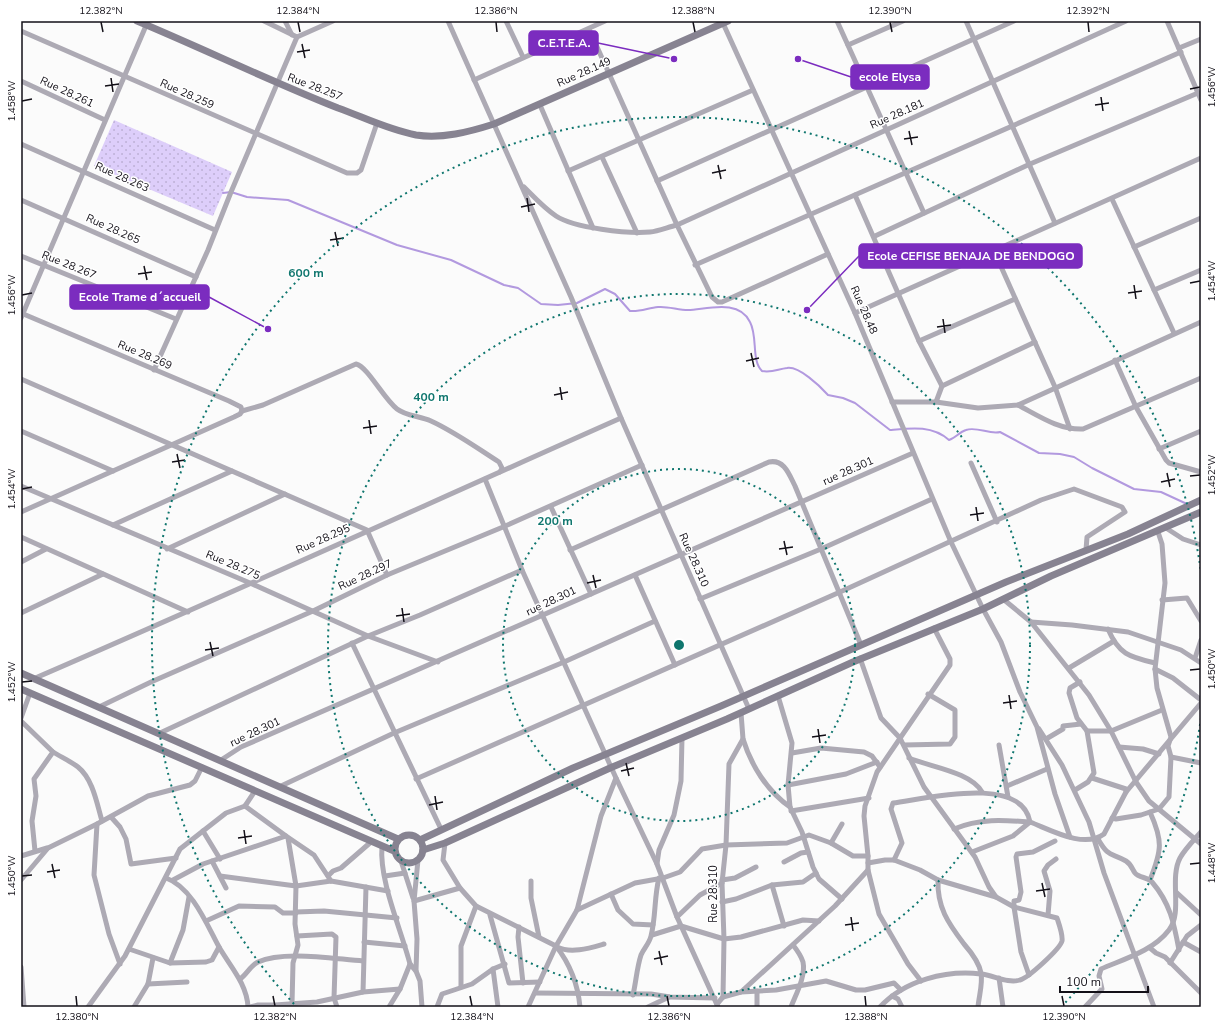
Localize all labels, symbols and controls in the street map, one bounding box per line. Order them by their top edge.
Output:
text: 12.382°N [79,4,123,18]
text: 12.384°N [276,4,320,18]
text: 12.386°N [474,4,518,18]
text: 12.388°N [671,4,715,18]
text: 12.390°N [868,4,912,18]
text: 12.392°N [1066,4,1110,18]
callout: C.E.T.E.A. [529,31,598,55]
text: C.E.T.E.A. [537,35,591,51]
street label: Rue 28.149 [555,53,613,91]
callout: ecole Elysa [851,65,929,89]
text: 1.456°W [1205,66,1219,108]
text: ecole Elysa [859,69,921,85]
street label: Rue 28.257 [285,70,345,104]
street label: Rue 28.261 [38,73,96,111]
street label: Rue 28.259 [158,75,216,113]
text: 1.458°W [5,80,19,122]
street label: Rue 28.181 [868,95,926,133]
street label: Rue 28.263 [93,158,151,196]
street label: Rue 28.265 [84,210,143,248]
callout: Ecole CEFISE BENAJA DE BENDOGO [859,244,1082,268]
street label: Rue 28.267 [39,247,99,283]
text: Ecole CEFISE BENAJA DE BENDOGO [867,248,1075,264]
text: 1.454°W [1205,260,1219,302]
text: 600 m [288,265,324,281]
text: 1.456°W [5,274,19,316]
street label: Rue 28.48 [847,284,881,337]
callout: Ecole Trame d´accueil [70,285,209,309]
text: Ecole Trame d´accueil [79,289,201,305]
street label: Rue 28.269 [116,337,174,373]
text: 400 m [413,389,449,405]
street label: rue 28.301 [820,453,876,489]
text: 1.452°W [1205,454,1219,496]
text: 1.454°W [5,468,19,510]
text: 200 m [537,513,573,529]
street label: Rue 28.295 [294,520,353,558]
street label: Rue 28.310 [675,531,713,590]
street label: Rue 28.275 [204,547,263,583]
street label: Rue 28.297 [336,556,394,594]
street label: rue 28.301 [523,583,579,619]
centre of rings [672,638,686,652]
text: 1.450°W [1205,648,1219,690]
text: 1.452°W [5,661,19,703]
street label: rue 28.301 [227,714,283,750]
text: 1.448°W [1205,842,1219,884]
text: 1.450°W [5,855,19,897]
street label: Rue 28.310 [706,865,721,923]
scale bar [1060,968,1148,994]
text: 100 m [1066,974,1101,990]
text: 12.380°N [55,1010,99,1024]
text: 12.382°N [253,1010,297,1024]
text: 12.384°N [450,1010,494,1024]
text: 12.386°N [647,1010,691,1024]
text: 12.388°N [844,1010,888,1024]
text: 12.390°N [1042,1010,1086,1024]

